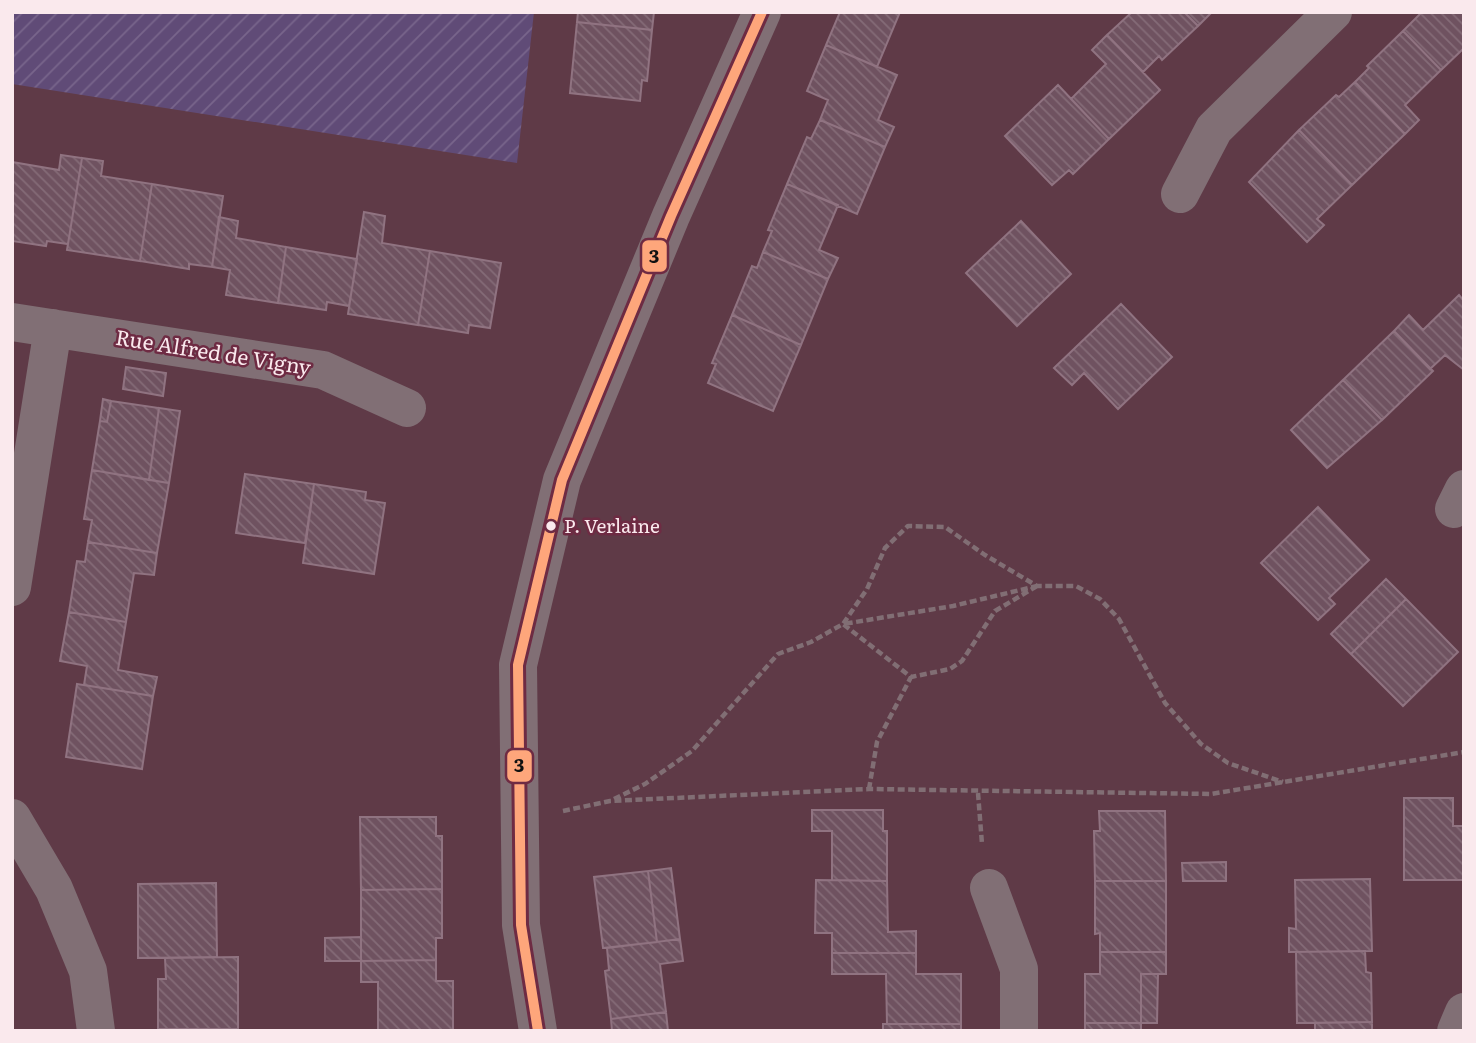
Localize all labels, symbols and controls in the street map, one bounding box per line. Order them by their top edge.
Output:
line badge: 3 [641,239,668,273]
text: 3 [649,241,659,269]
street label: Rue Alfred de Vigny [113,320,314,381]
place label: P. Verlaine [564,511,660,539]
marker: P. Verlaine [544,519,558,533]
line badge: 3 [506,749,533,783]
text: 3 [514,750,524,778]

